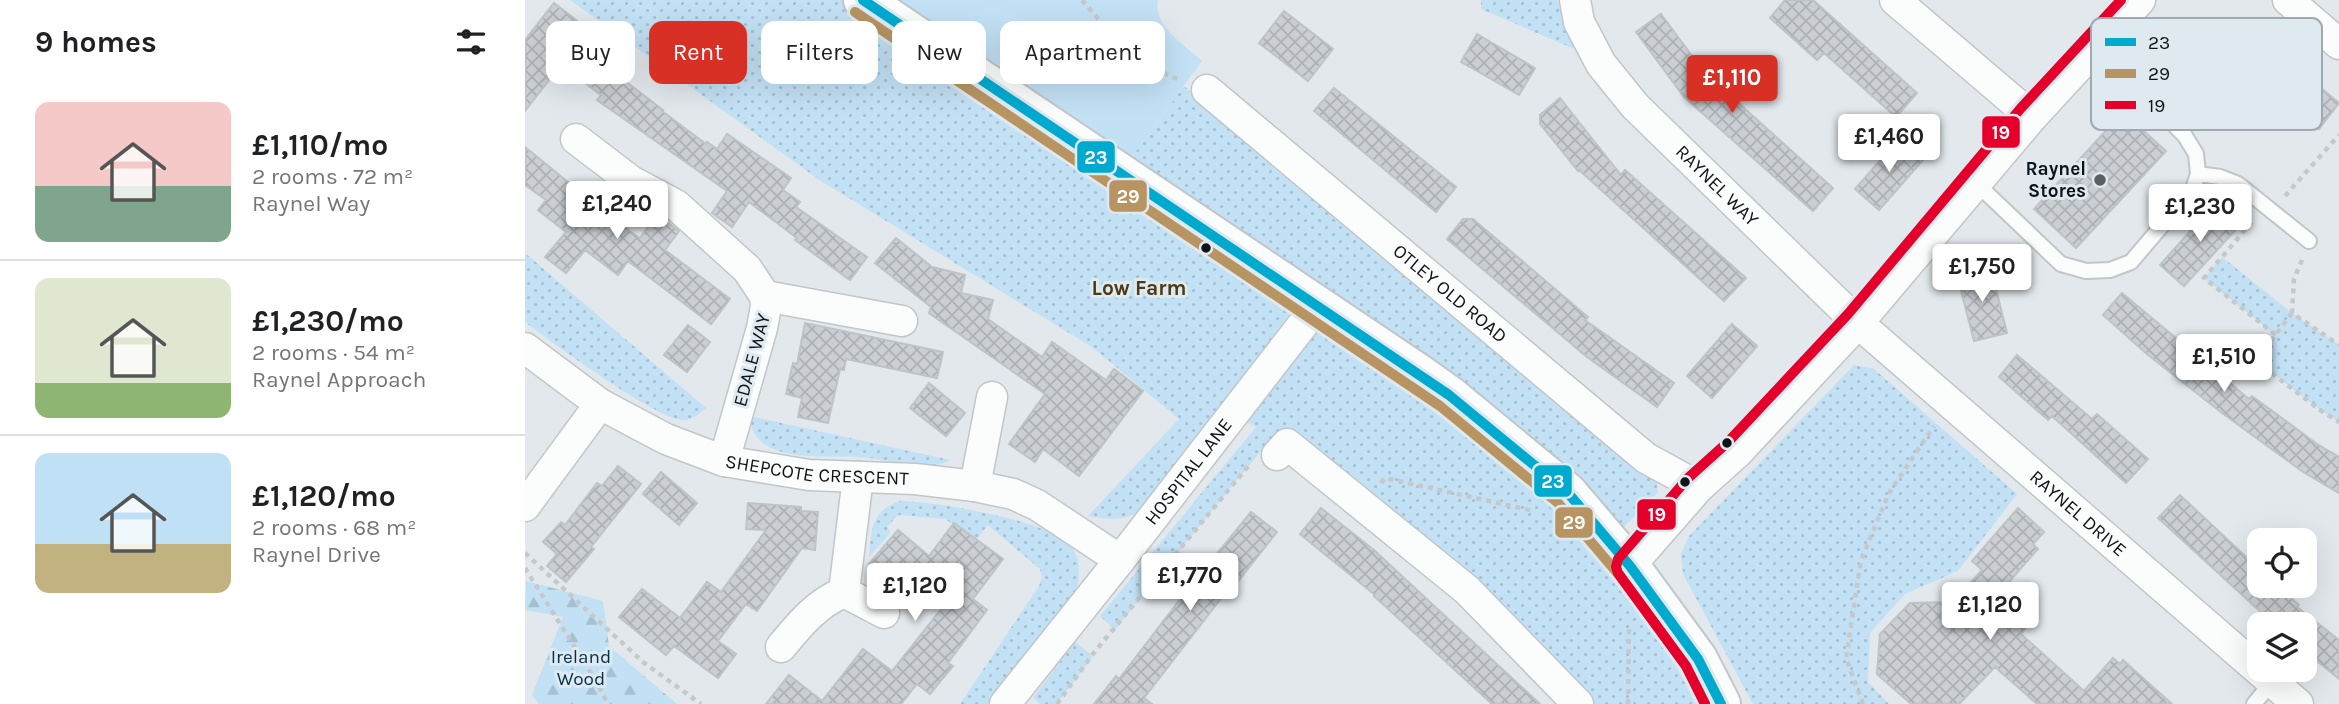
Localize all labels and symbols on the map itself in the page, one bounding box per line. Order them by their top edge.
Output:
legend [2091,18,2322,130]
text: 23 [2148,32,2170,54]
pin: £1,110 [1675,55,1789,115]
text: 29 [2148,63,2170,85]
text: 19 [2148,95,2165,117]
pin: £1,460 [1832,114,1946,174]
line badge: 19 [1981,115,2021,149]
text: 19 [1992,122,2010,144]
line badge: 23 [1076,140,1116,174]
street label: RAYNEL WAY [1671,141,1763,231]
text: 23 [1084,147,1108,169]
place label: Raynel Stores [2025,158,2086,202]
marker: Raynel Stores [2092,172,2108,188]
line badge: 29 [1108,179,1148,213]
pin: £1,240 [560,182,674,241]
pin: £1,230 [2143,184,2257,244]
text: 29 [1116,186,1140,208]
street label: OTLEY OLD ROAD [1388,240,1511,348]
unlabelled marker [1199,241,1213,255]
pin: £1,750 [1925,244,2039,304]
district label: Low Farm [1092,276,1186,300]
street label: EDALE WAY [729,311,775,409]
pin: £1,510 [2167,334,2281,394]
street label: HOSPITAL LANE [1140,414,1237,529]
unlabelled marker [1720,436,1734,450]
street label: SHEPCOTE CRESCENT [724,450,910,490]
line badge: 23 [1533,464,1573,498]
street label: RAYNEL DRIVE [2025,466,2131,561]
text: 23 [1541,471,1565,493]
unlabelled marker [1678,475,1692,489]
line badge: 19 [1636,498,1677,531]
text: 19 [1648,504,1666,526]
line badge: 29 [1554,506,1594,539]
text: 29 [1562,512,1586,534]
pin: £1,770 [1133,554,1247,613]
pin: £1,120 [858,564,972,623]
pin: £1,120 [1933,582,2047,642]
park label: Ireland Wood [551,646,611,690]

